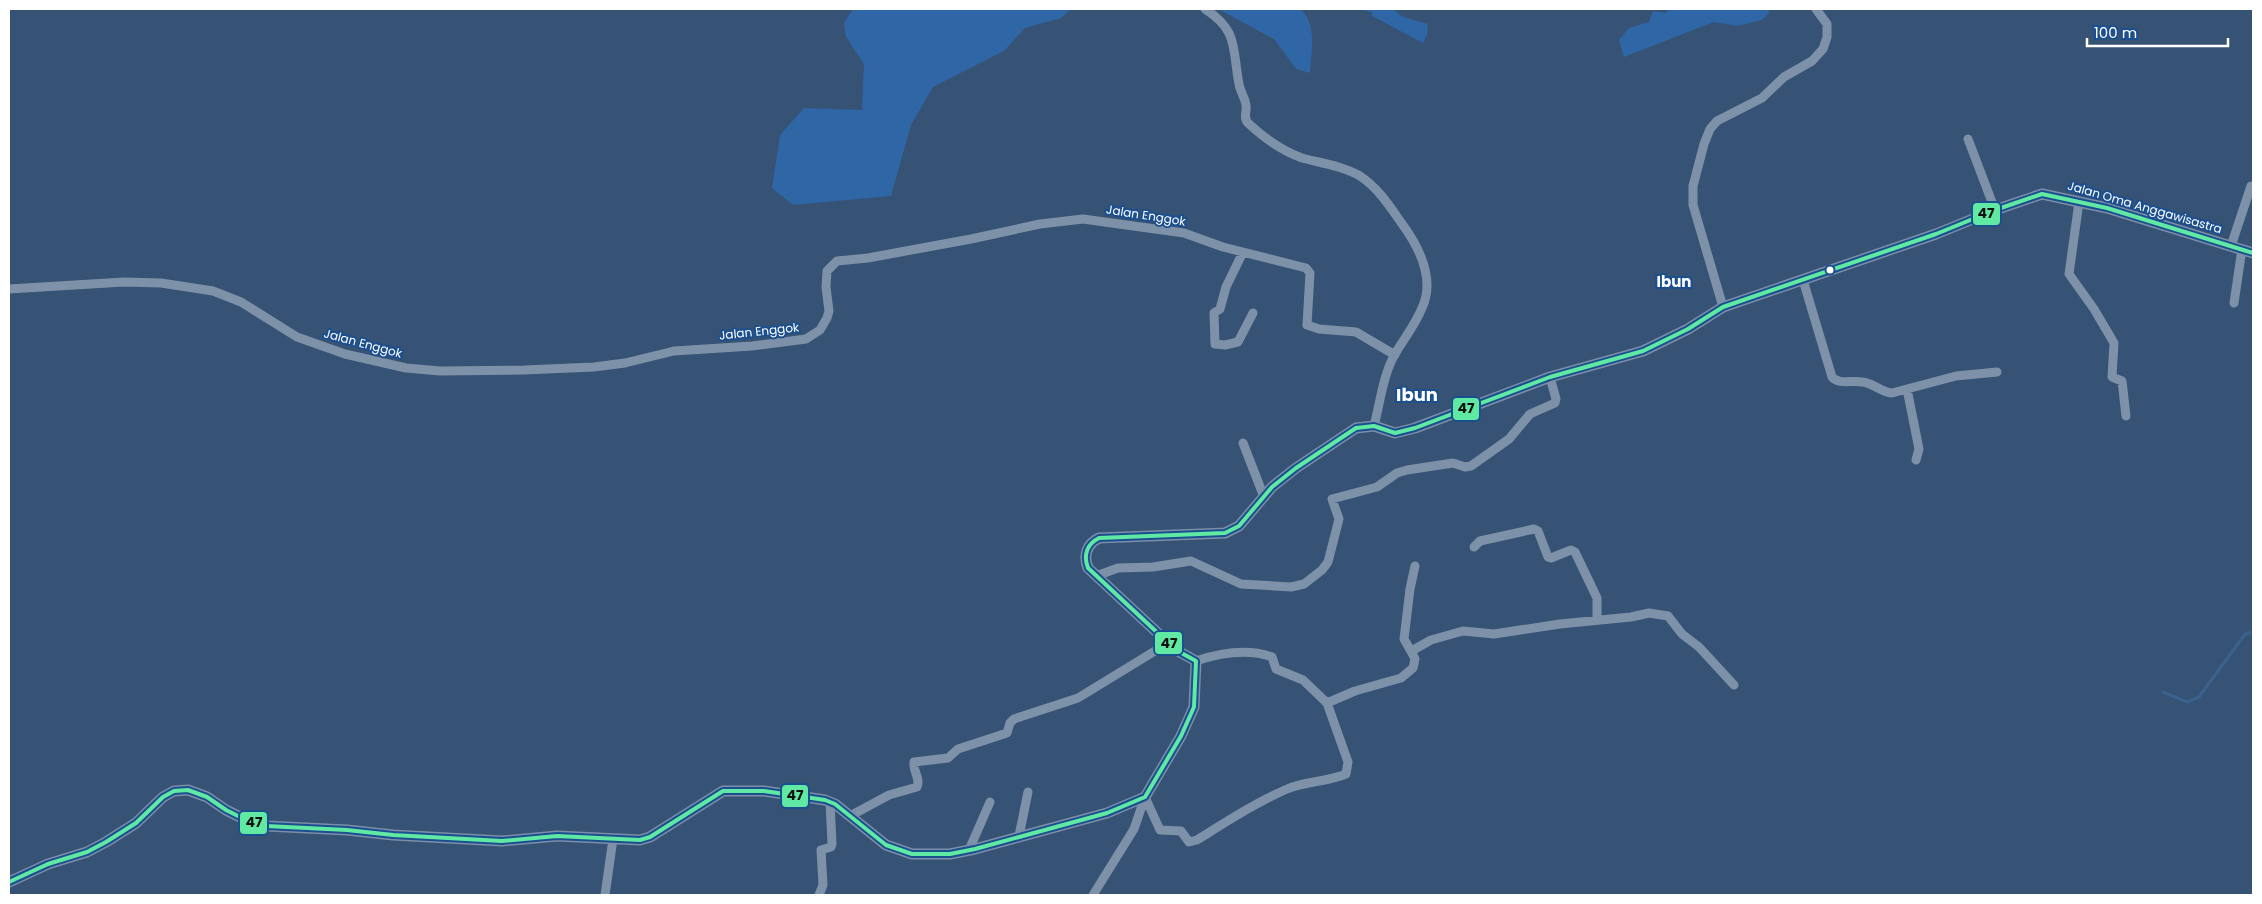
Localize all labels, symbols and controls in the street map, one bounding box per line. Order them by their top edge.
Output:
scale bar [2087,15,2228,47]
text: 100 m [2094,22,2137,43]
street label: Jalan Oma Anggawisastra [2066,177,2224,237]
street label: Jalan Enggok [1105,200,1188,230]
line badge: 47 [1972,202,2001,226]
text: 47 [1978,203,1995,223]
unlabelled marker [1825,265,1835,275]
district label: Ibun [1657,271,1691,292]
street label: Jalan Enggok [718,318,801,344]
street label: Jalan Enggok [322,324,405,362]
district label: Ibun [1396,382,1438,407]
line badge: 47 [1452,397,1480,421]
text: 47 [1458,398,1475,418]
line badge: 47 [1154,631,1183,655]
text: 47 [1161,633,1178,653]
line badge: 47 [781,784,809,808]
text: 47 [787,785,804,805]
line badge: 47 [239,811,268,835]
text: 47 [246,812,263,832]

